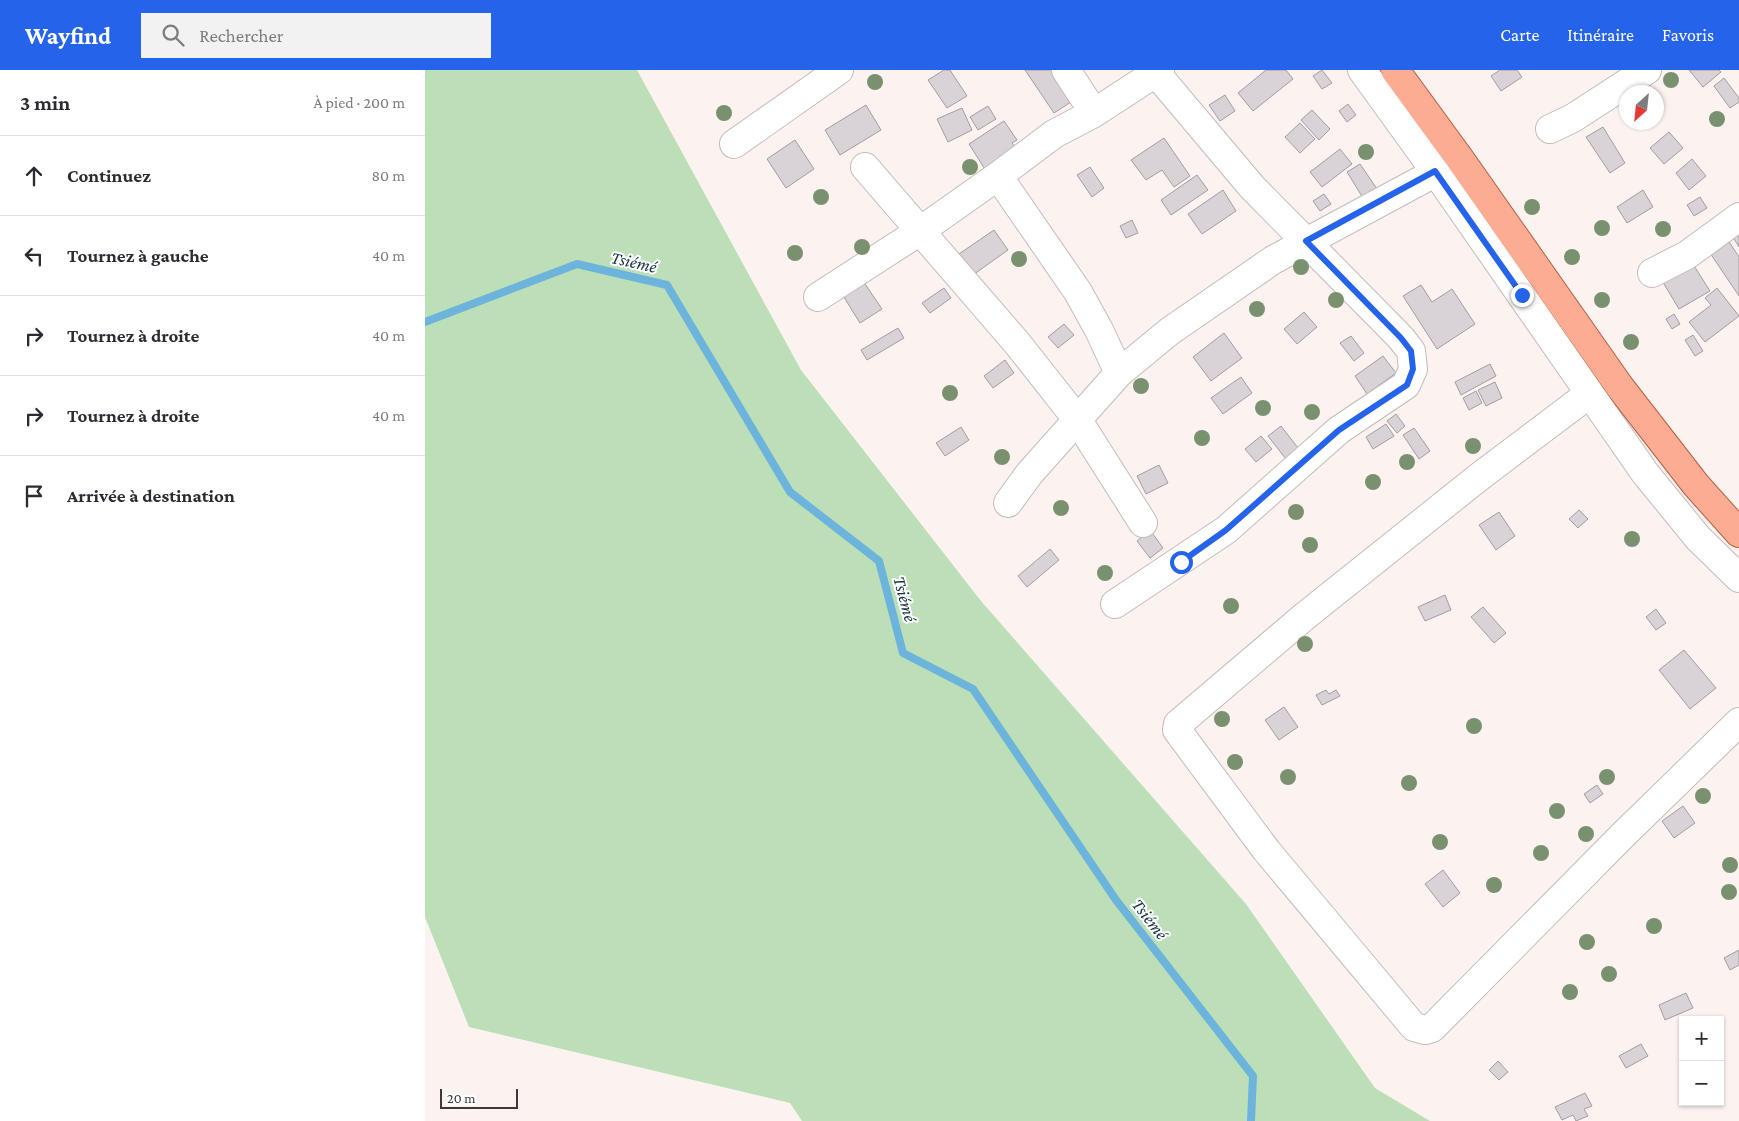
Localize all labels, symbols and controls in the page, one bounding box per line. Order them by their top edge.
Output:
search box [141,13,491,58]
icon: search [159,21,187,49]
text: Wayfind [25,22,111,49]
text: Rechercher [199,25,284,46]
text: Carte [1500,25,1539,45]
text: Itinéraire [1567,25,1634,45]
text: Favoris [1662,25,1714,45]
north arrow [1619,85,1664,130]
text: 3 min [20,91,70,115]
text: À pied · 200 m [313,94,405,111]
icon: ahead [20,162,48,190]
text: Continuez [67,165,151,186]
text: 80 m [371,167,405,184]
icon: left [20,242,48,270]
text: Tournez à gauche [67,245,209,266]
text: 40 m [372,247,405,264]
water label: Tsiémé [609,247,660,277]
route end [1511,284,1534,307]
icon: right [20,322,48,350]
text: Tournez à droite [67,325,199,346]
text: 40 m [372,327,405,344]
icon: right [20,402,48,430]
text: Tournez à droite [67,405,199,426]
text: 40 m [372,407,405,424]
icon: arrive [20,482,48,510]
text: Arrivée à destination [67,485,235,506]
route start [1170,551,1193,574]
water label: Tsiémé [889,574,921,625]
water label: Tsiémé [1128,895,1173,944]
map controls [1679,1016,1724,1106]
button: + [1679,1016,1724,1061]
button: − [1679,1061,1724,1106]
scale bar [440,1086,517,1109]
text: 20 m [447,1090,475,1106]

